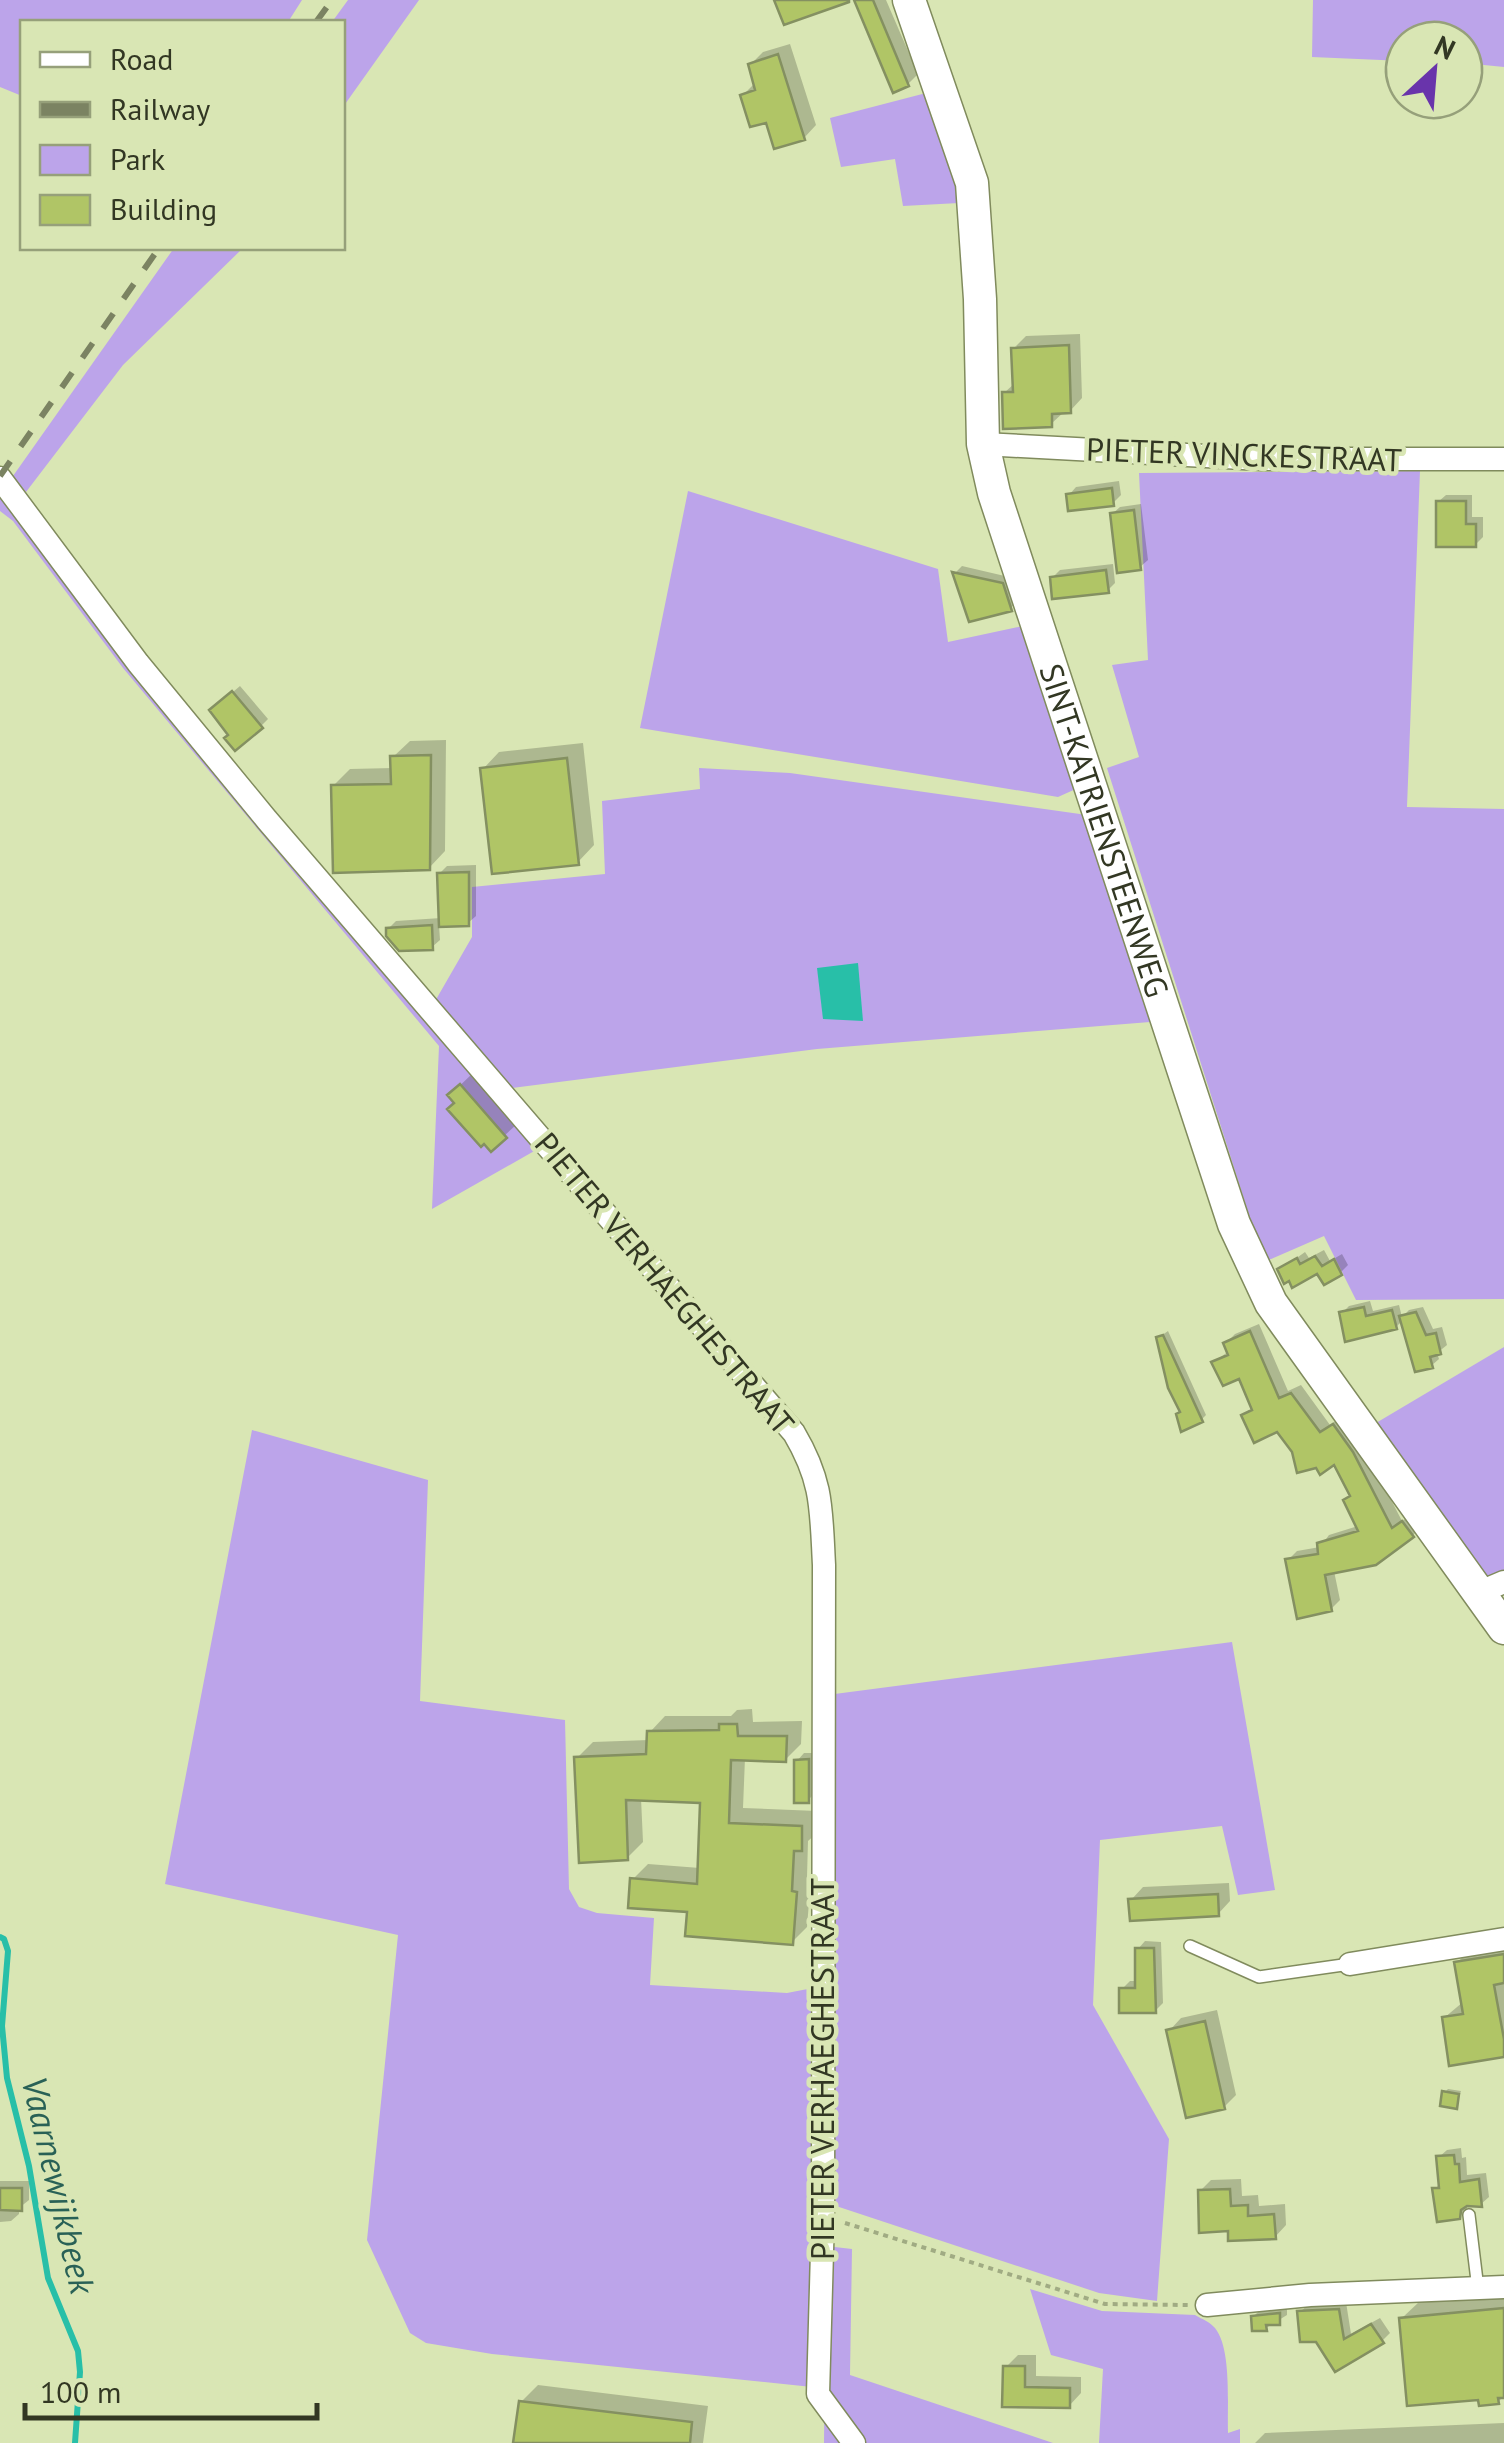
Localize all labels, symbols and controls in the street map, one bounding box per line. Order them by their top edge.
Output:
legend [20,20,345,250]
north arrow [1384,20,1484,120]
text: N [1429,26,1462,68]
text: Road [110,39,174,78]
text: Railway [110,89,210,128]
text: Park [110,139,166,178]
text: Building [110,189,217,228]
street label: PIETER VINCKESTRAAT [1085,428,1403,481]
street label: SINT-KATRIENSTEENWEG [1030,658,1179,1002]
street label: PIETER VERHAEGHESTRAAT [526,1123,804,1443]
street label: PIETER VERHAEGHESTRAAT [801,1878,843,2260]
water label: Vaarnewijkbeek [12,2072,107,2299]
scale bar [25,2358,318,2420]
text: 100 m [40,2372,121,2411]

